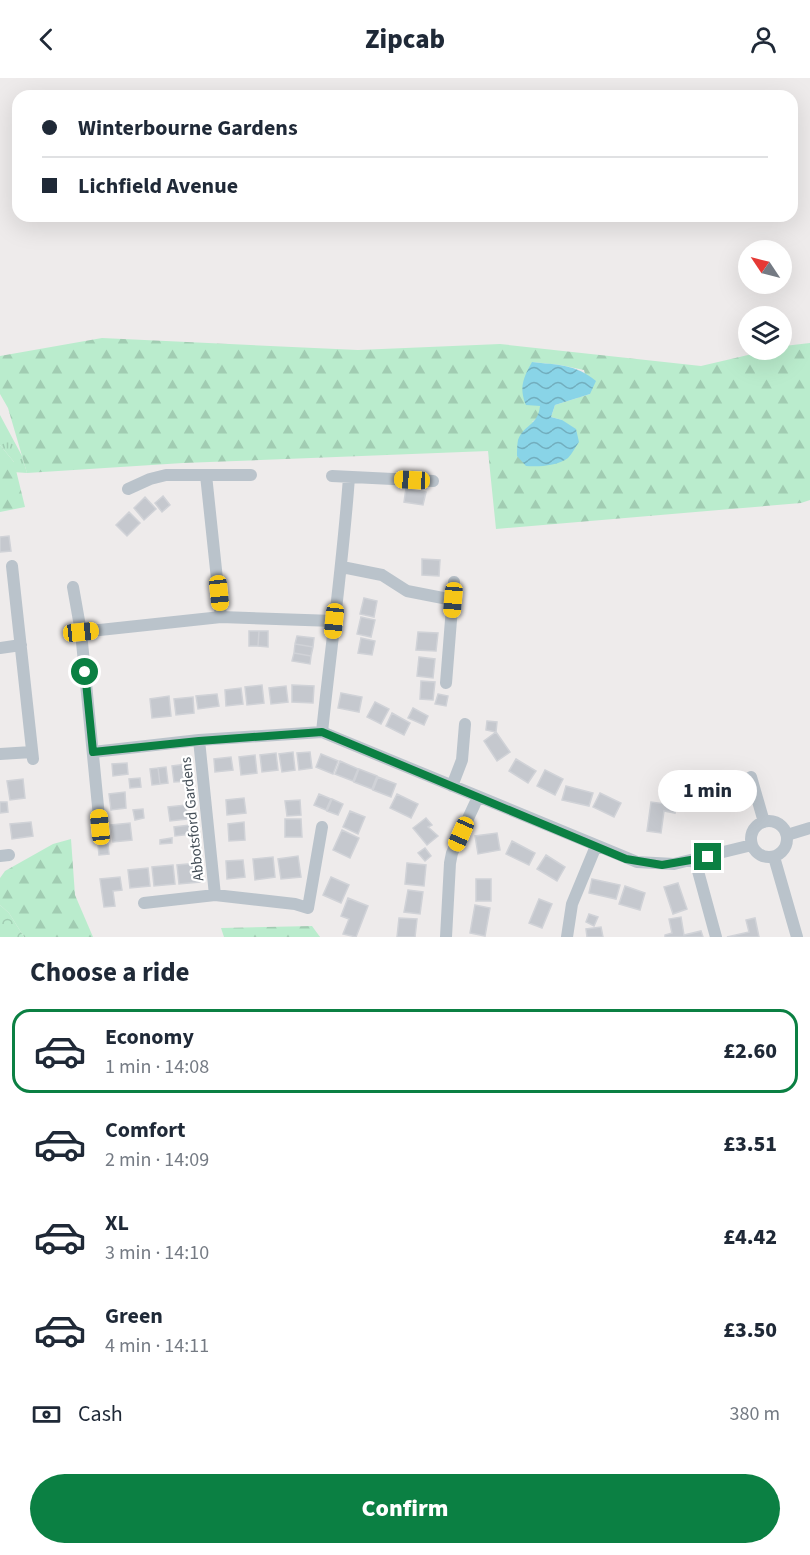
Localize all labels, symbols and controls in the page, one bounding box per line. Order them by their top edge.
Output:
text: Zipcab [365,20,445,59]
icon: back [30,23,63,56]
icon: person [747,23,780,56]
text: Winterbourne Gardens [78,112,298,144]
text: Lichfield Avenue [78,170,238,202]
north arrow [738,240,792,294]
map controls [738,240,792,360]
button: layers [738,306,792,360]
car [394,470,430,490]
car [208,574,230,612]
car [442,581,464,619]
car [323,602,345,640]
car [62,621,100,643]
route start [71,658,98,685]
street label: Abbotsford Gardens [176,756,209,882]
callout: 1 min [658,770,758,812]
text: 1 min [683,777,732,805]
car [89,808,111,846]
car [445,814,477,854]
route end [694,843,721,870]
text: Choose a ride [30,953,190,992]
text: Economy [105,1021,194,1053]
icon: car [33,1024,87,1078]
text: £2.60 [723,1035,777,1067]
text: 1 min · 14:08 [105,1053,209,1081]
text: Comfort [105,1114,186,1146]
icon: car [33,1117,87,1171]
text: £3.51 [723,1128,777,1160]
text: 2 min · 14:09 [105,1146,209,1174]
text: XL [105,1207,129,1239]
icon: car [33,1210,87,1264]
text: £4.42 [723,1221,777,1253]
text: 3 min · 14:10 [105,1239,209,1267]
text: Green [105,1300,163,1332]
icon: car [33,1303,87,1357]
text: £3.50 [723,1314,777,1346]
text: 4 min · 14:11 [105,1332,209,1360]
icon: cash [30,1398,63,1431]
text: Cash [78,1398,123,1430]
text: 380 m [730,1400,780,1428]
button: Confirm [30,1474,780,1543]

